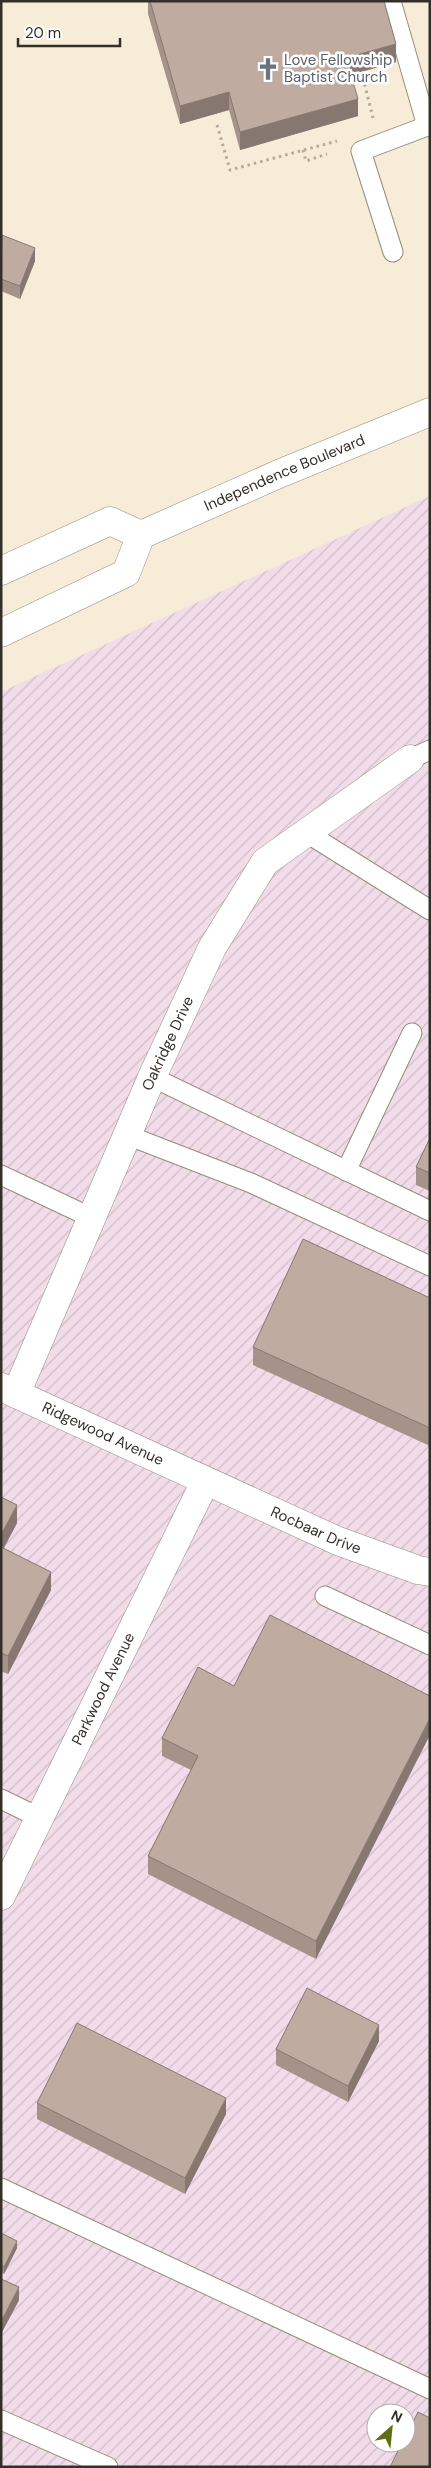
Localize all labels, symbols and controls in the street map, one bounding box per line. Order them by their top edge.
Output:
scale bar [18,15,120,47]
text: 20 m [25,23,61,43]
place label: Love Fellowship Baptist Church [284,50,392,87]
church icon: Love Fellowship Baptist Church [255,56,281,82]
street label: Independence Boulevard [201,430,368,516]
street label: Oakridge Drive [137,993,198,1094]
street label: Ridgewood Avenue [39,1397,167,1470]
street label: Rocbaar Drive [268,1502,364,1559]
street label: Parkwood Avenue [67,1629,139,1748]
north arrow [366,2403,416,2453]
text: N [388,2406,406,2427]

